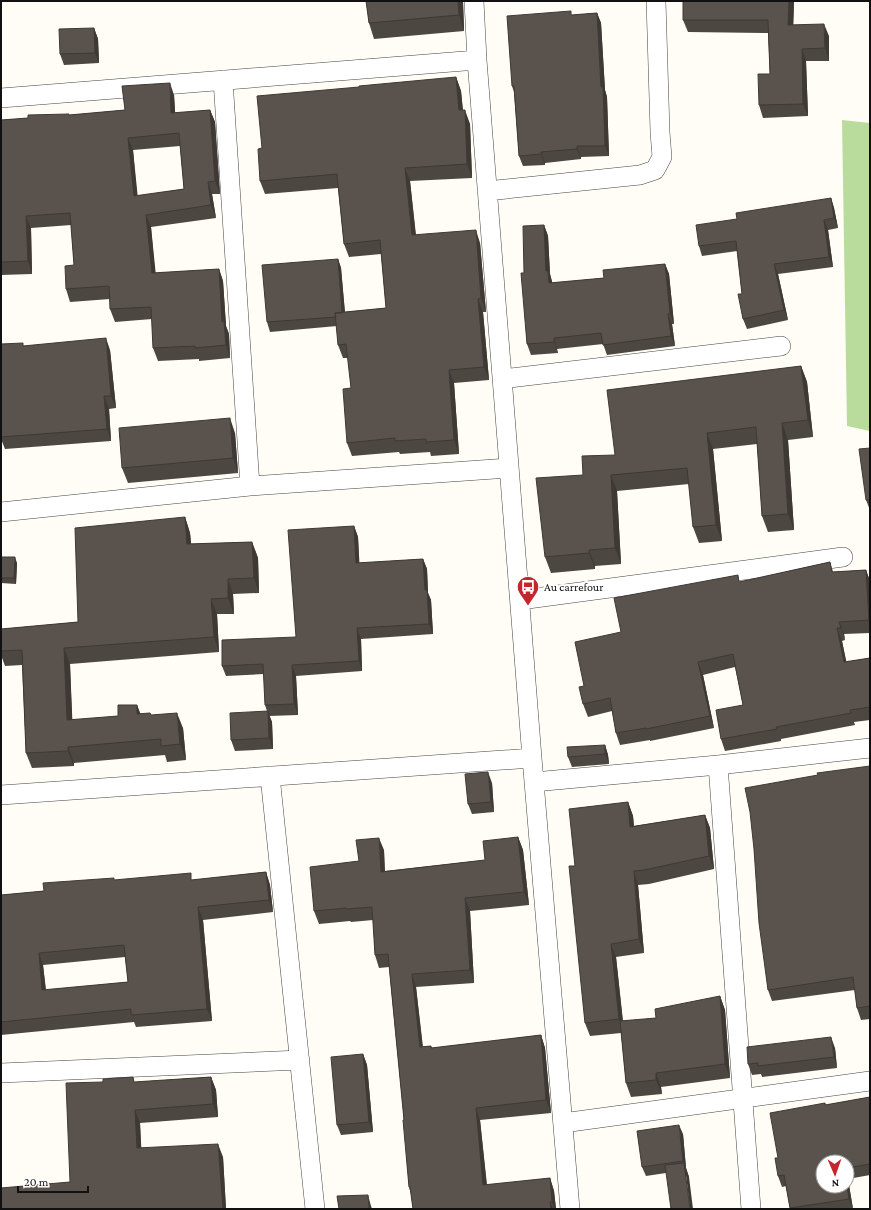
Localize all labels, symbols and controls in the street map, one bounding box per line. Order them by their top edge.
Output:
bus stop icon: Au carrefour [515,574,541,607]
place label: Au carrefour [544,580,604,594]
north arrow [815,1154,855,1194]
scale bar [18,1168,88,1194]
text: 20 m [24,1175,49,1189]
text: N [831,1178,839,1190]

